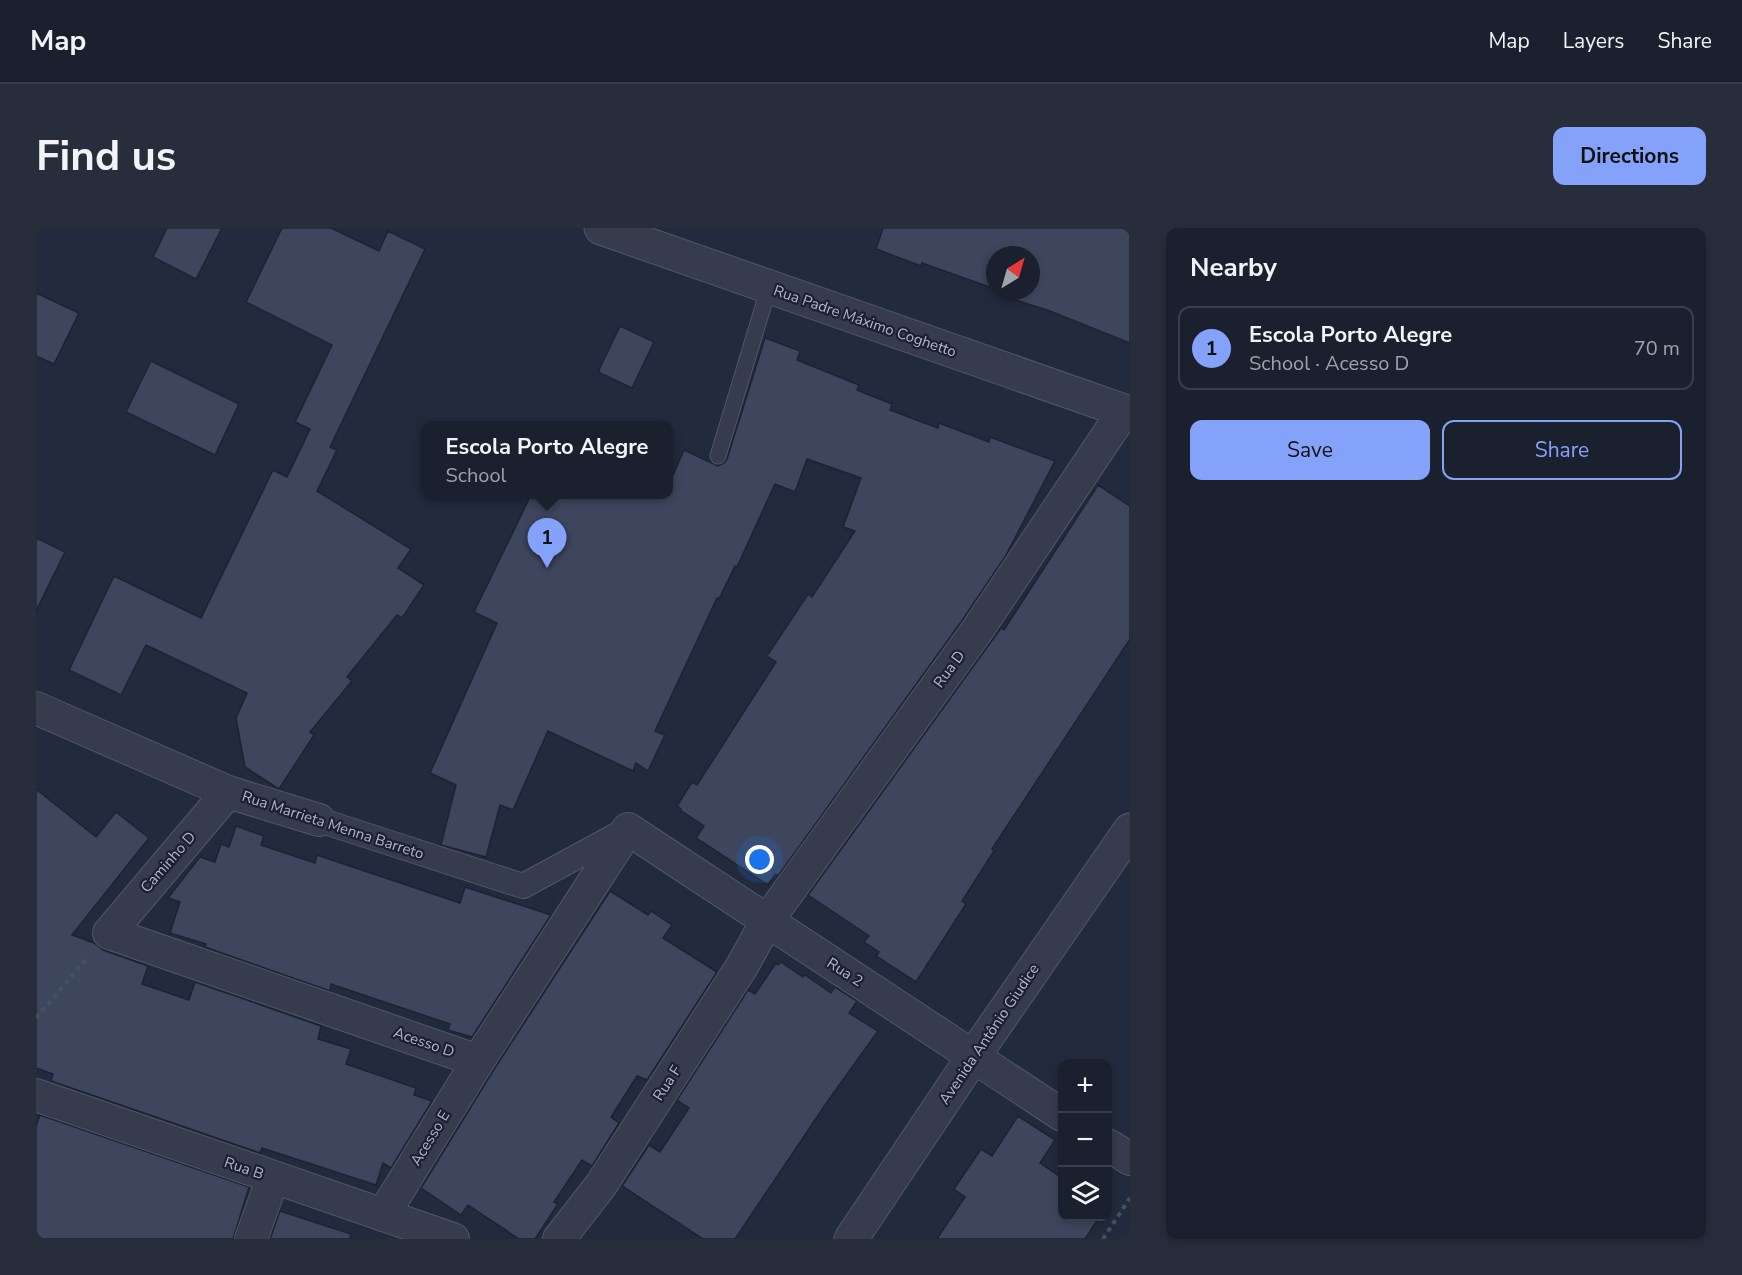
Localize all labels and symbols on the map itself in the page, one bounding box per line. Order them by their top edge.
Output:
north arrow [986,246,1040,300]
street label: Rua Padre Máximo Coghetto [771,280,959,362]
pin: 1 [528,518,566,568]
street label: Rua D [929,646,969,692]
street label: Rua Marrieta Menna Barreto [239,786,427,864]
street label: Caminho D [136,827,200,897]
your location [745,845,774,874]
street label: Rua 2 [823,953,867,991]
street label: Avenida Antônio Giudice [934,960,1044,1108]
street label: Acesso D [391,1022,457,1062]
street label: Rua F [648,1061,686,1105]
street label: Acesso E [406,1107,454,1169]
street label: Rua B [222,1152,266,1184]

